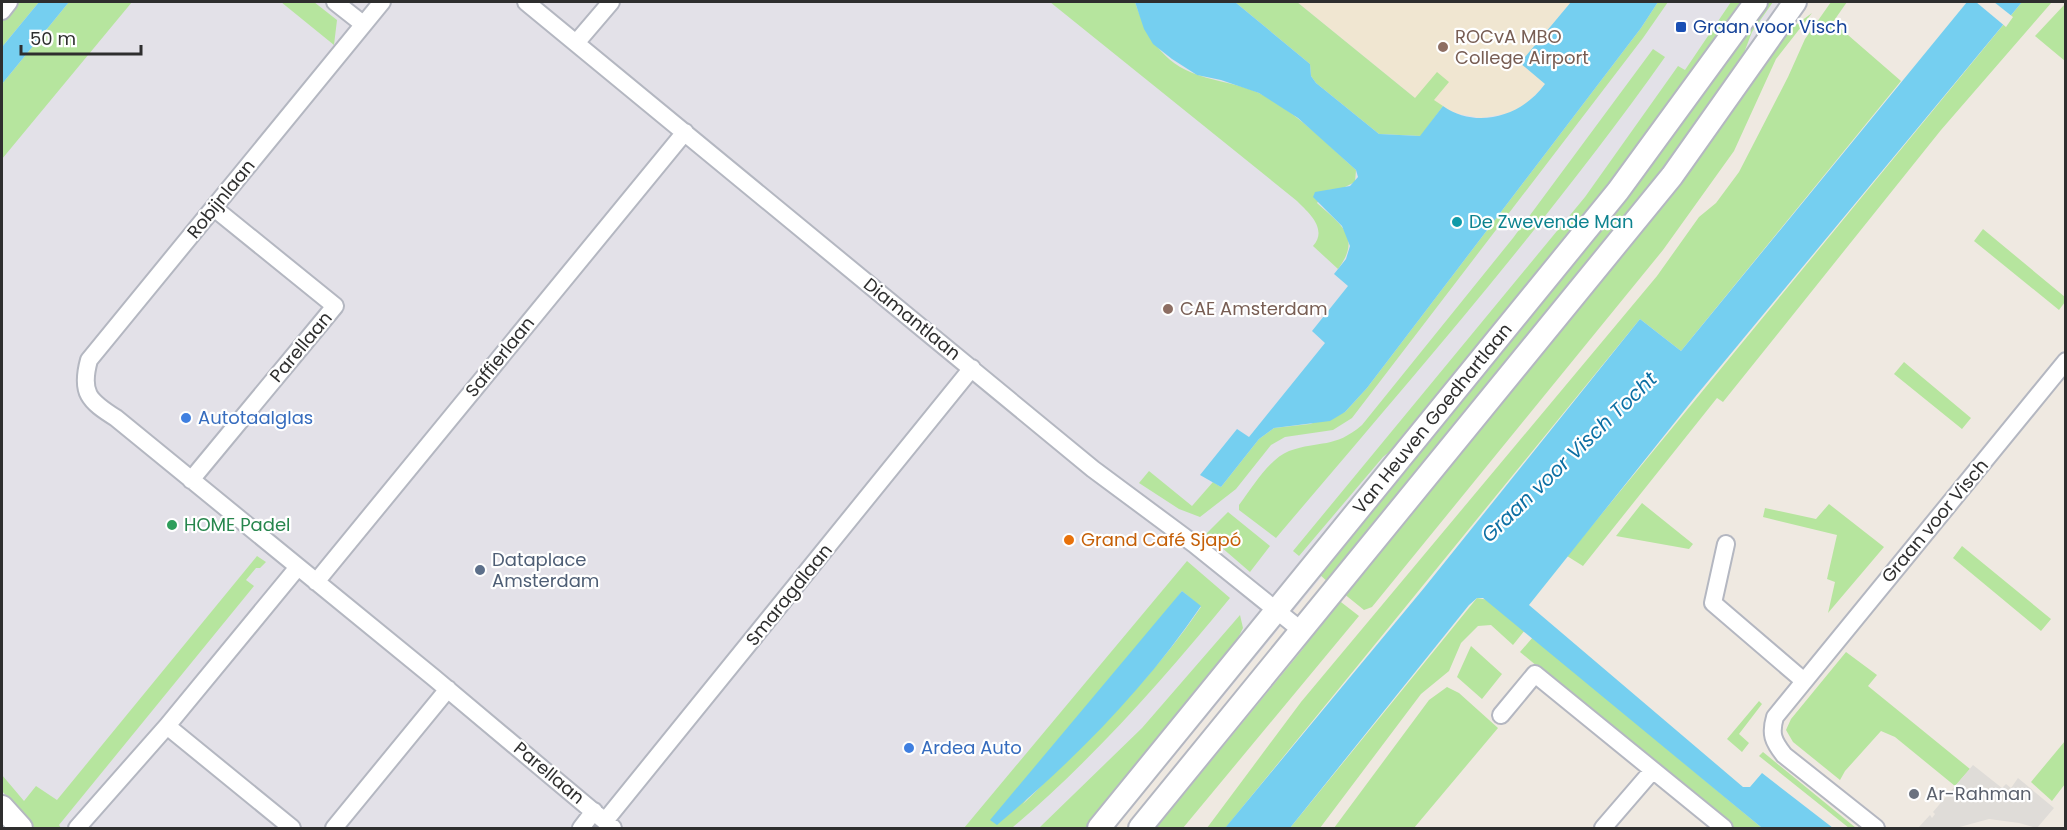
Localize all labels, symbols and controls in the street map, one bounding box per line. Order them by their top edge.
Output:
place label: Graan voor Visch [1693,14,1847,39]
scale bar [21,18,141,56]
marker: Graan voor Visch [1674,20,1688,34]
place label: ROCvA MBO College Airport [1455,24,1589,70]
text: 50 m [30,26,76,51]
marker: ROCvA MBO College Airport [1436,40,1450,54]
street label: Robijnlaan [181,154,260,244]
place label: De Zwevende Man [1469,209,1633,234]
marker: De Zwevende Man [1450,215,1464,229]
street label: Diamantlaan [858,272,966,366]
place label: CAE Amsterdam [1180,296,1327,321]
marker: CAE Amsterdam [1161,302,1175,316]
street label: Parellaan [264,306,338,387]
street label: Saffierlaan [459,311,540,402]
street label: Van Heuven Goedhartlaan [1347,318,1518,519]
water label: Graan voor Visch Tocht [1475,365,1664,549]
place label: Autotaalglas [198,405,313,430]
marker: Autotaalglas [179,411,193,425]
street label: Graan voor Visch [1875,453,1994,588]
place label: HOME Padel [184,512,291,537]
marker: HOME Padel [165,518,179,532]
place label: Grand Café Sjapó [1081,527,1241,552]
marker: Grand Café Sjapó [1062,533,1076,547]
street label: Smaragdlaan [740,538,838,651]
place label: Dataplace Amsterdam [492,547,599,593]
marker: Dataplace Amsterdam [473,563,487,577]
place label: Ardea Auto [921,735,1022,760]
street label: Parellaan [509,736,590,810]
marker: Ardea Auto [902,741,916,755]
place label: Ar-Rahman [1926,781,2032,806]
marker: Ar-Rahman [1907,787,1921,801]

